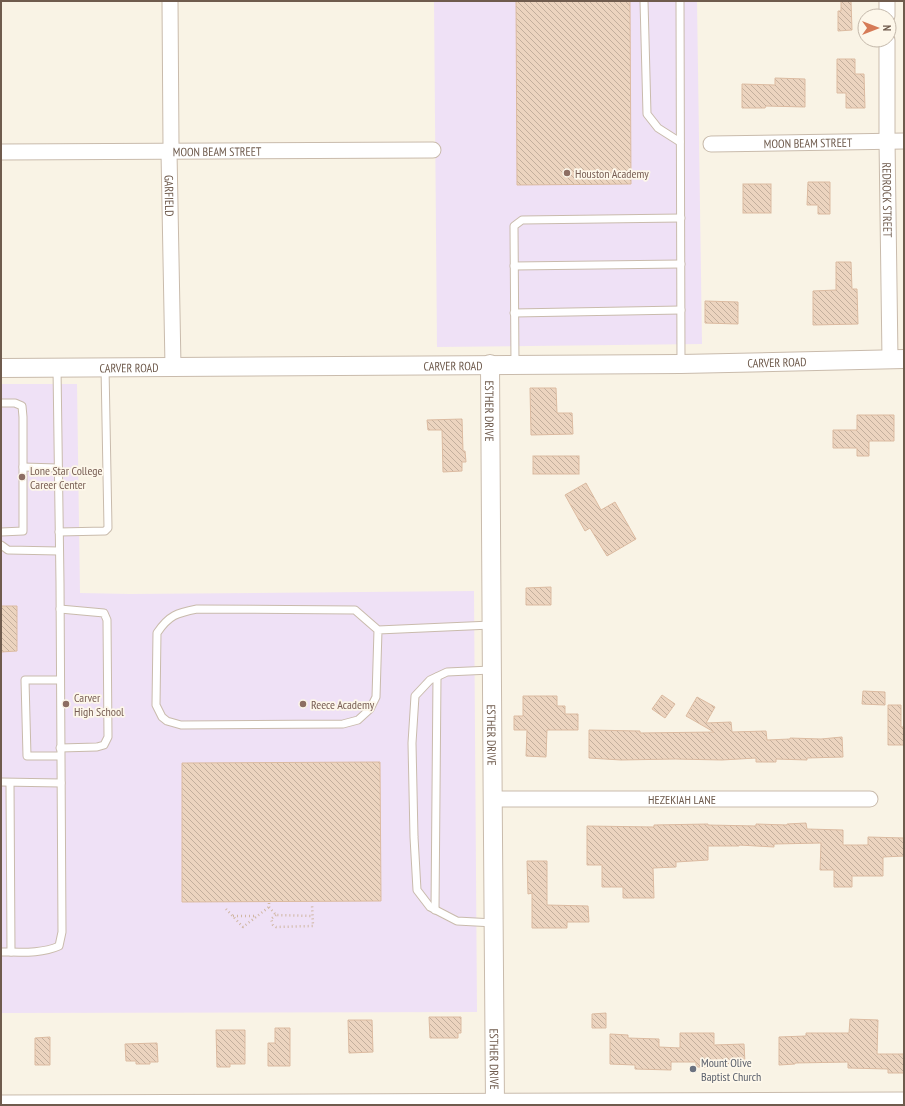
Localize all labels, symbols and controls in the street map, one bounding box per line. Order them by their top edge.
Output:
north arrow [857,8,897,48]
text: N [880,25,894,31]
street label: MOON BEAM STREET [764,134,853,151]
street label: MOON BEAM STREET [173,143,262,159]
street label: REDROCK STREET [880,162,896,238]
place label: Houston Academy [575,166,649,181]
marker: Houston Academy [562,168,572,178]
street label: GARFIELD [162,175,178,217]
street label: CARVER ROAD [747,354,807,370]
street label: CARVER ROAD [423,358,483,373]
street label: CARVER ROAD [99,360,159,375]
street label: ESTHER DRIVE [483,380,498,442]
place label: Lone Star College Career Center [30,463,102,492]
marker: Lone Star College Career Center [17,472,27,482]
place label: Carver High School [74,690,124,719]
place label: Reece Academy [311,697,375,712]
marker: Carver High School [61,699,71,709]
marker: Reece Academy [298,699,308,709]
street label: ESTHER DRIVE [484,704,500,766]
street label: HEZEKIAH LANE [648,792,716,807]
street label: ESTHER DRIVE [487,1028,502,1090]
place label: Mount Olive Baptist Church [701,1055,761,1084]
marker: Mount Olive Baptist Church [688,1064,698,1074]

